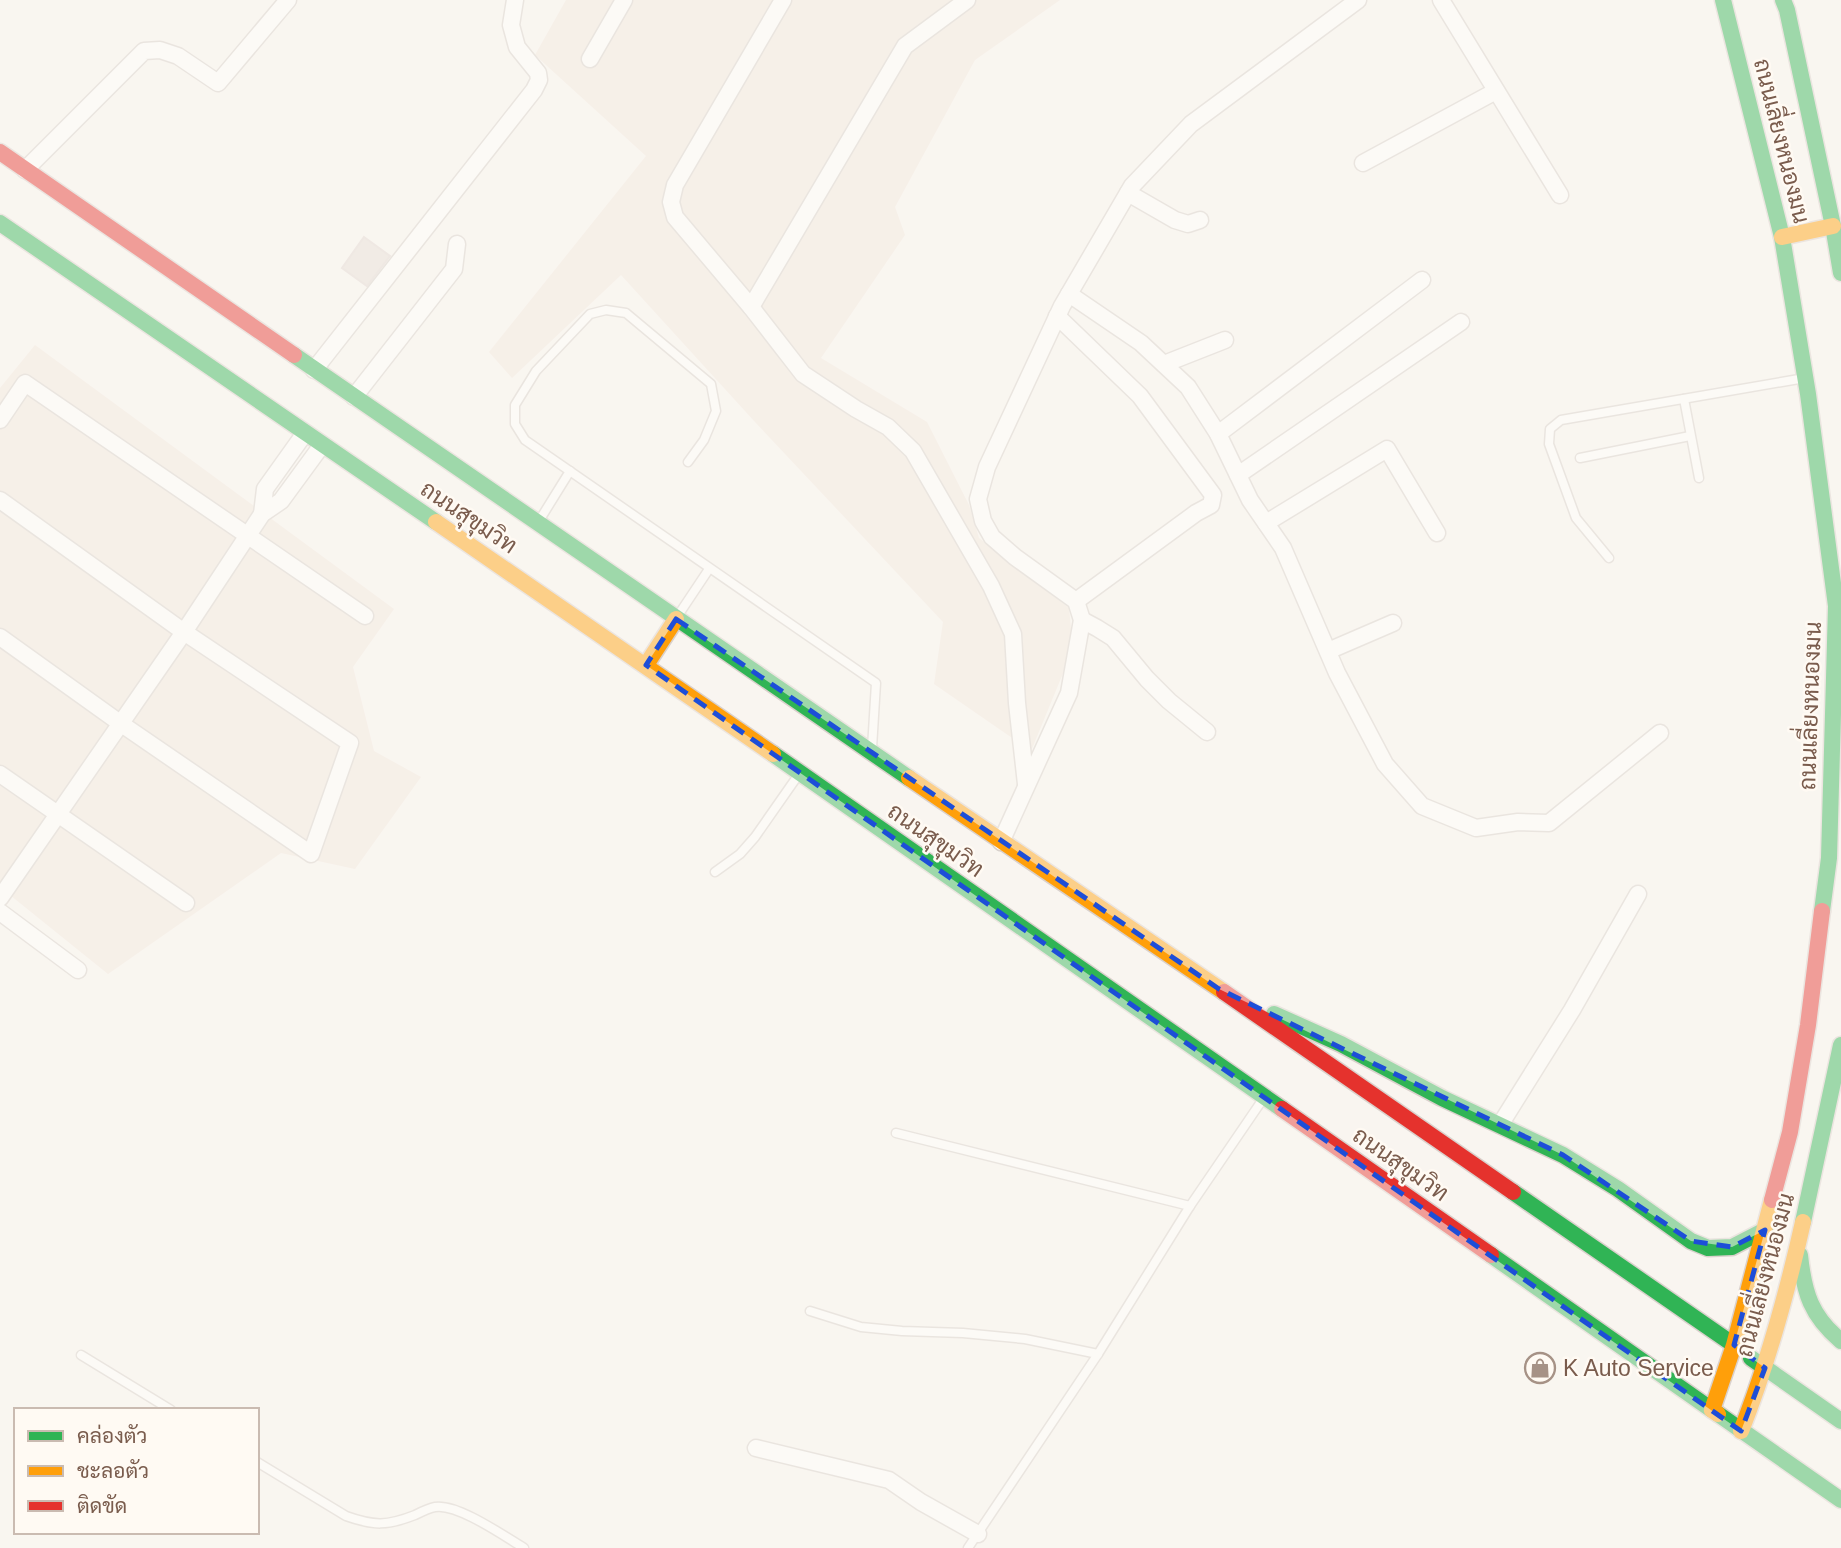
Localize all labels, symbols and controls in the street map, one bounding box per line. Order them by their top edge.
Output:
street label: ถนนเลี่ยงหนองมน [1749,54,1823,226]
street label: ถนนสุขุมวิท [414,474,523,561]
street label: ถนนเลี่ยงหนองมน [1786,621,1826,791]
street label: ถนนสุขุมวิท [881,797,989,885]
street label: ถนนสุขุมวิท [1346,1121,1454,1209]
street label: ถนนเลี่ยงหนองมน [1723,1188,1799,1360]
shop icon: K Auto Service [1523,1351,1557,1385]
place label: K Auto Service [1563,1355,1714,1381]
legend [14,1408,259,1534]
text: คล่องตัว [77,1424,147,1447]
text: ชะลอตัว [77,1459,149,1482]
text: ติดขัด [77,1494,127,1517]

